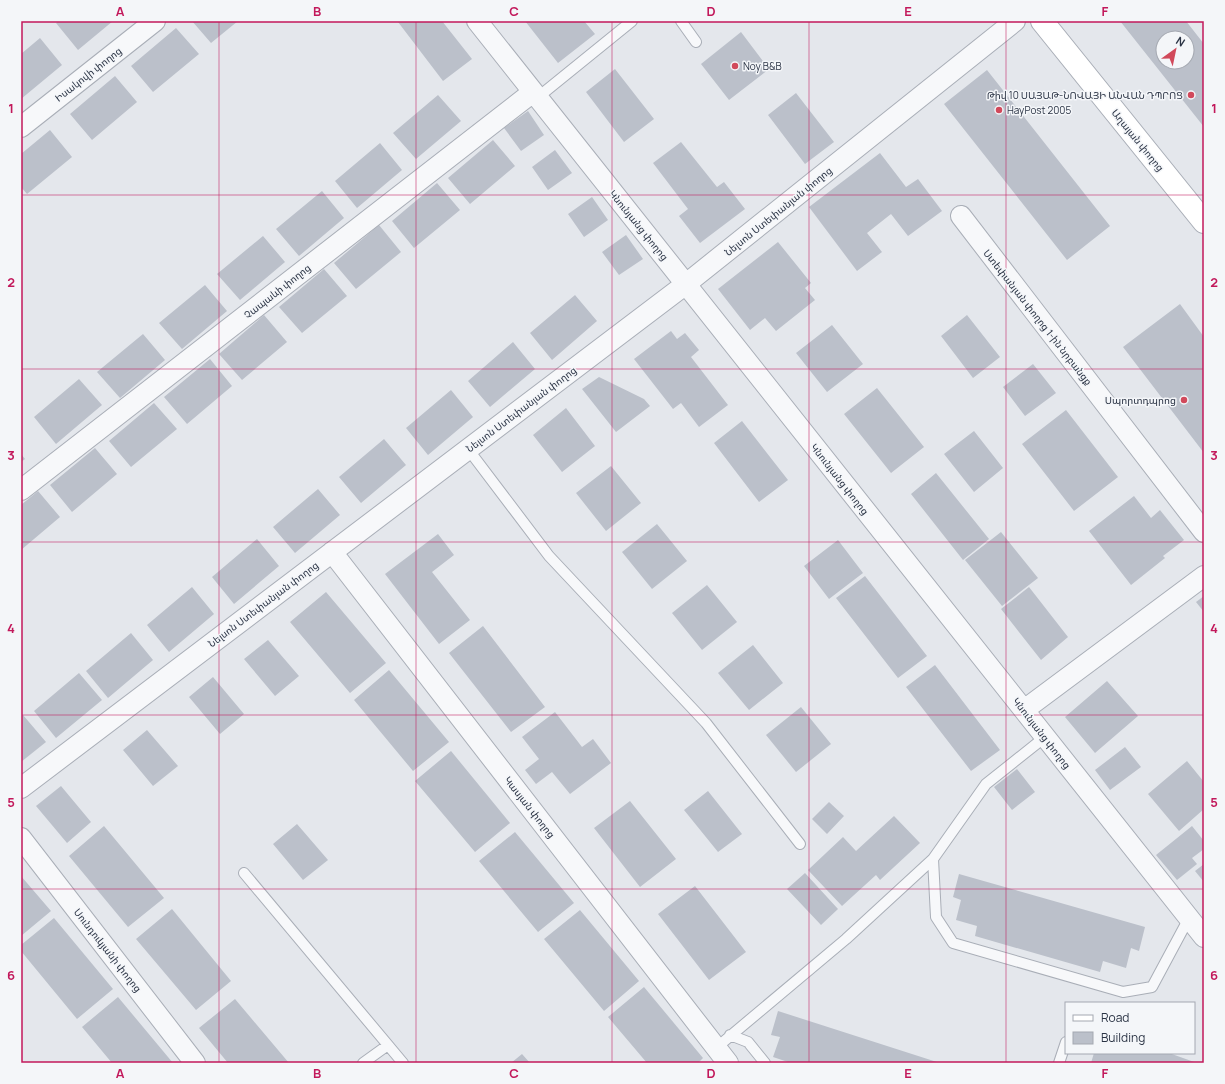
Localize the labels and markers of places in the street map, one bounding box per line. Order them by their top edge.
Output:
place label: Noy B&B [743,59,782,73]
marker: Noy B&B [730,61,740,71]
place label: Թիվ 10 ՍԱՅԱԹ-ՆՈՎԱՅԻ ԱՆՎԱՆ ԴՊՐՈՑ [987,88,1183,102]
marker: Թիվ 10 ՍԱՅԱԹ-ՆՈՎԱՅԻ ԱՆՎԱՆ ԴՊՐՈՑ [1186,90,1196,100]
place label: HayPost 2005 [1007,103,1071,117]
marker: HayPost 2005 [994,105,1004,115]
place label: Սպորտդպրոց [1105,393,1176,407]
marker: Սպորտդպրոց [1179,395,1189,405]

